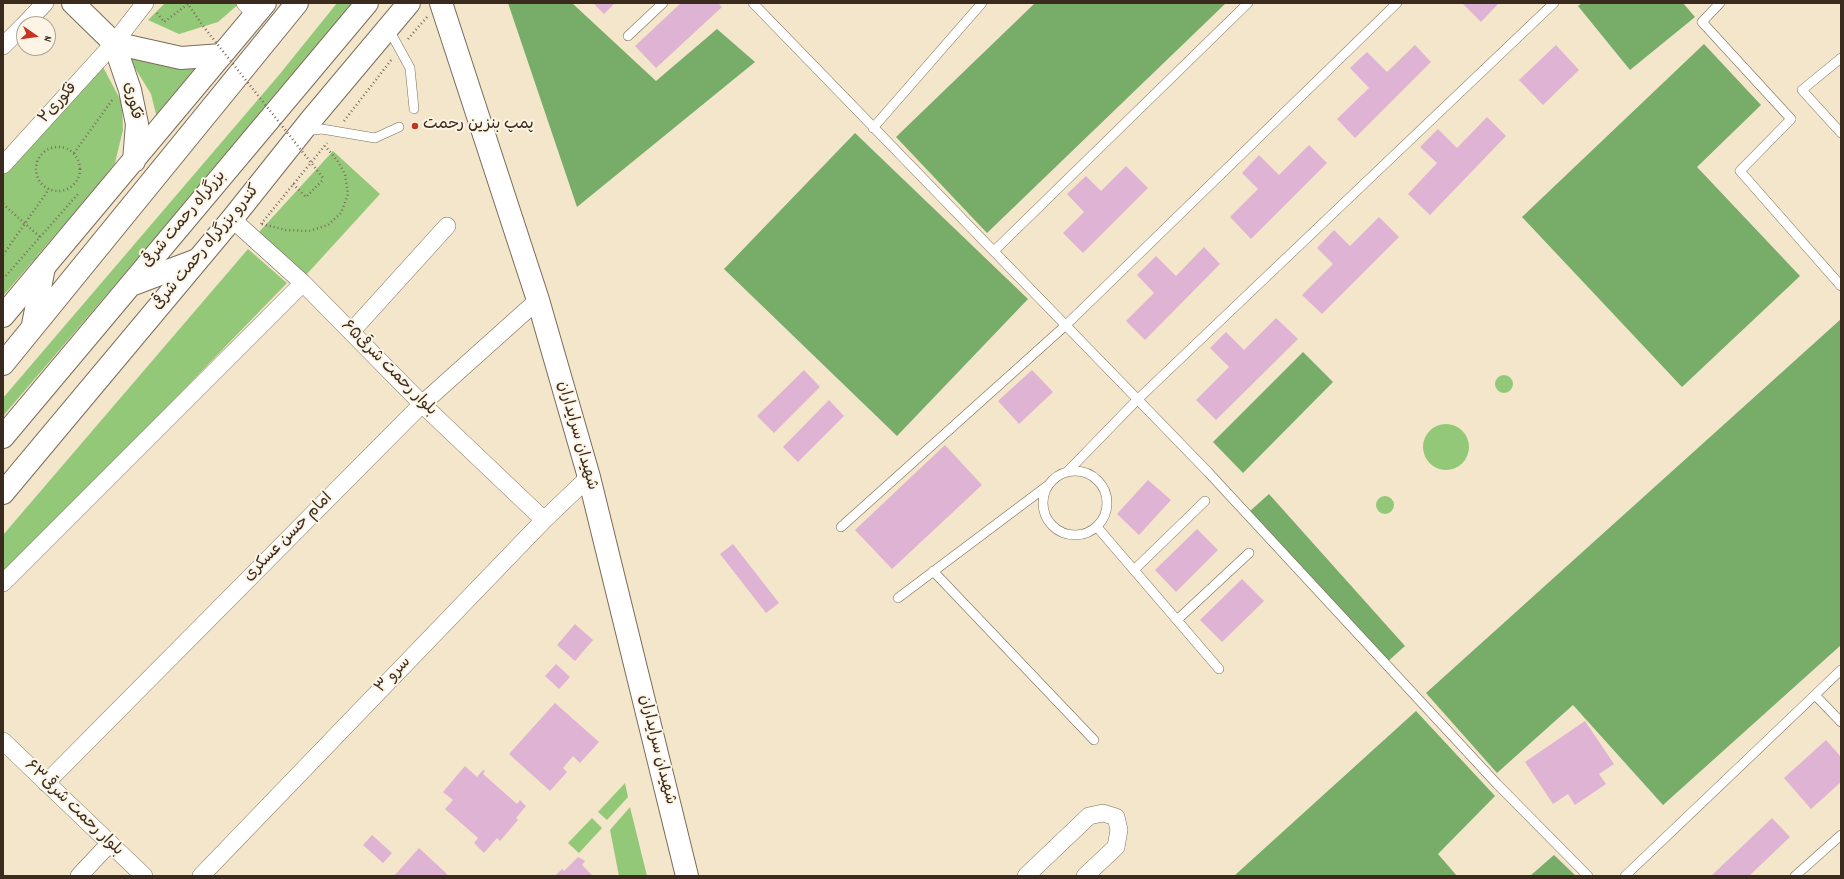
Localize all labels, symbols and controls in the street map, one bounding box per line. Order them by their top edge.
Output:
north arrow [16,16,56,56]
text: N [38,34,55,43]
street label: فکوری۲ [36,79,82,129]
street label: فکوری [118,80,144,122]
place label: پمپ بنزین رحمت [423,116,534,136]
marker: پمپ بنزین رحمت [410,121,420,131]
street label: بزرگراه رحمت شرقی [139,168,231,272]
street label: کندرو بزرگراه رحمت شرقی [149,181,265,315]
street label: بلوار رحمت شرقی۶۵ [336,317,440,421]
street label: شهیدان سرایداران [551,379,601,493]
street label: امام حسن عسکری [241,490,337,586]
street label: سرو ۳ [372,654,416,698]
street label: شهیدان سرایداران [633,693,679,807]
street label: بلوار رحمت شرقی۶۳ [20,757,126,861]

